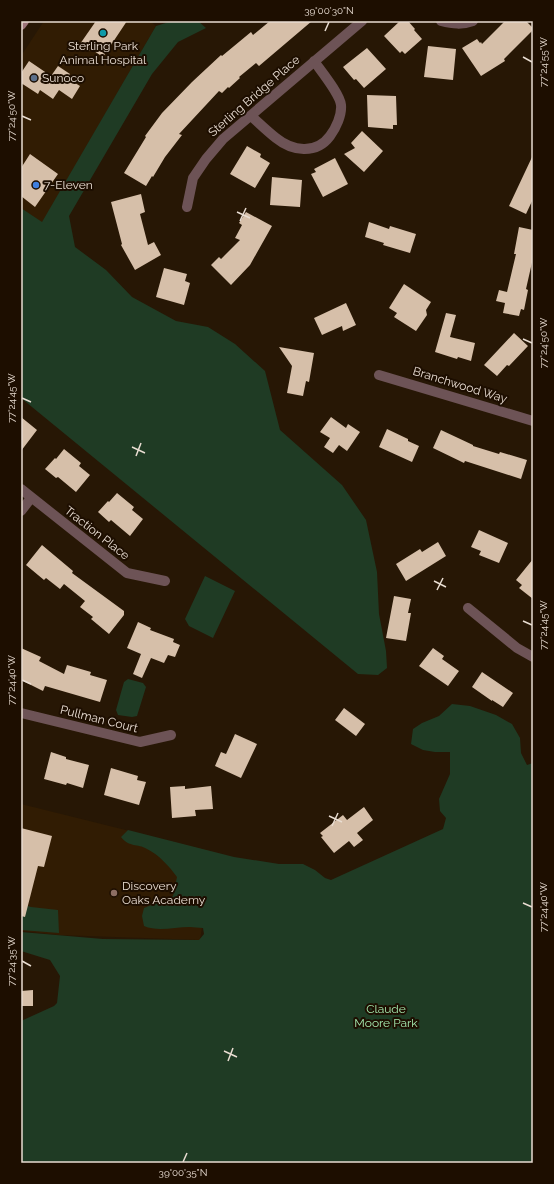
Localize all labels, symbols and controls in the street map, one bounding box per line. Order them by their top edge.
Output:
text: 39°00'30"N [304,5,354,16]
marker: Sterling Park Animal Hospital [98,28,108,38]
text: 77°24'55"W [538,36,549,87]
place label: Sterling Park Animal Hospital [60,39,147,67]
street label: Sterling Bridge Place [205,53,303,139]
place label: Sunoco [42,71,84,85]
marker: Sunoco [29,73,39,83]
text: 77°24'50"W [6,90,17,141]
place label: 7-Eleven [44,178,93,192]
marker: 7-Eleven [31,180,41,190]
text: 77°24'50"W [538,317,549,368]
street label: Branchwood Way [411,364,509,406]
text: 77°24'45"W [6,373,17,423]
street label: Traction Place [62,503,132,563]
text: 77°24'45"W [538,600,549,650]
text: 77°24'40"W [6,654,17,705]
street label: Pullman Court [59,703,139,735]
place label: Discovery Oaks Academy [122,879,206,907]
text: 77°24'40"W [538,881,549,932]
marker: Discovery Oaks Academy [109,888,119,898]
text: 77°24'35"W [6,935,17,986]
park label: Claude Moore Park [354,1002,418,1030]
text: 39°00'35"N [159,1167,207,1178]

